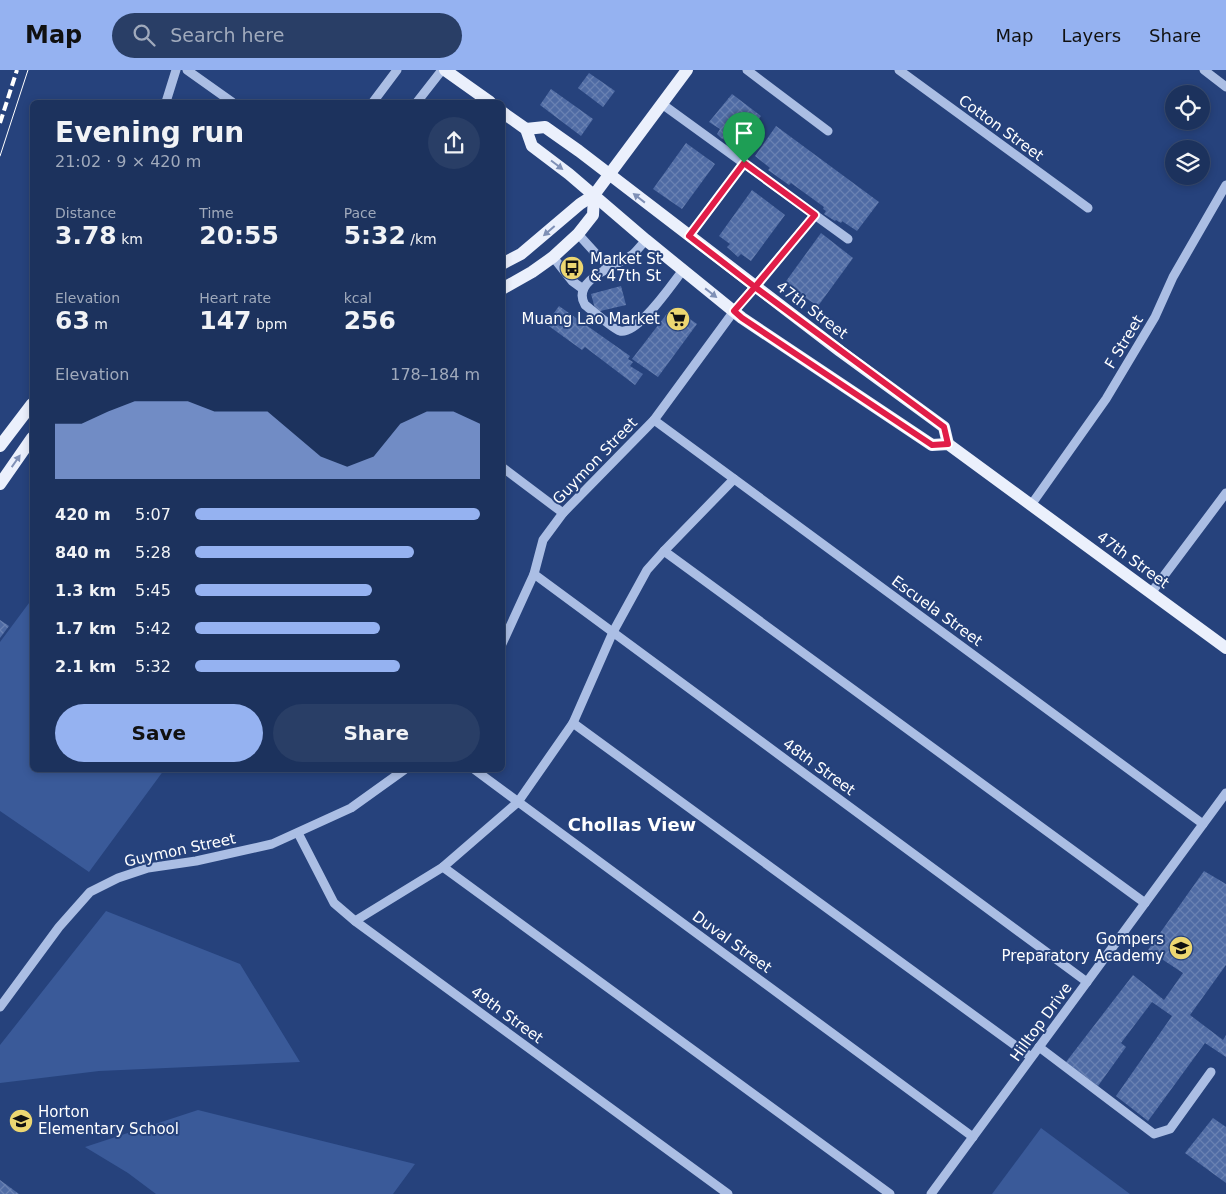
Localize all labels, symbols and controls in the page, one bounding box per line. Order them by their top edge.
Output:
search box [112,13,462,58]
text: Map [25,21,82,49]
icon: search [130,21,158,49]
text: Search here [170,24,284,46]
text: Map [995,25,1033,46]
text: Layers [1061,25,1121,46]
text: Share [1149,25,1201,46]
map controls [1165,85,1210,185]
button: locate [1165,85,1210,130]
street label: Cotton Street [955,91,1047,165]
pin [723,112,765,163]
text: Evening run [55,116,244,149]
button: share [428,117,480,169]
icon: arrive [730,119,758,147]
button: layers [1165,140,1210,185]
text: 21:02 · 9 × 420 m [55,152,201,171]
one-way arrow [550,159,563,170]
one-way arrow [632,193,646,203]
text: Distance [55,205,116,221]
text: Time [199,205,234,221]
text: Pace [344,205,376,221]
text: 3.78 [55,221,117,250]
text: 20:55 [199,221,279,250]
text: 5:32 [344,221,406,250]
one-way arrow [543,225,555,236]
text: km [117,231,143,247]
text: /km [406,231,437,247]
place label: Market St & 47th St [590,250,662,285]
bus stop icon: Market St & 47th St [559,255,585,281]
street label: 47th Street [773,277,851,343]
one-way arrow [704,287,717,298]
text: Elevation [55,290,120,306]
text: Heart rate [199,290,271,306]
text: kcal [344,290,372,306]
text: 63 [55,306,90,335]
text: 147 [199,306,252,335]
text: 256 [344,306,396,335]
supermarket icon: Muang Lao Market [665,306,691,332]
place label: Muang Lao Market [522,310,660,328]
street label: F Street [1101,312,1147,372]
text: m [90,316,108,332]
text: bpm [252,316,287,332]
text: Elevation [55,365,129,384]
text: 178–184 m [390,365,480,384]
street label: Guymon Street [549,414,641,508]
one-way arrow [11,454,21,467]
text: 420 m [55,505,111,524]
text: 5:07 [135,505,171,524]
street label: 47th Street [1093,528,1173,592]
text: 840 m [55,543,111,562]
text: 5:28 [135,543,171,562]
street label: Escuela Street [888,572,986,650]
text: 1.3 km [55,581,116,600]
text: 5:45 [135,581,171,600]
text: 1.7 km [55,619,116,638]
text: 5:42 [135,619,171,638]
text: 2.1 km [55,657,116,676]
text: 5:32 [135,657,171,676]
button: Save [55,704,263,762]
button: Share [273,704,480,762]
street label: 48th Street [779,735,859,799]
district label: Chollas View [568,814,696,835]
street label: Guymon Street [123,829,238,871]
street label: Duval Street [689,907,775,977]
place label: Gompers Preparatory Academy [1002,930,1164,965]
school or university icon: Gompers Preparatory Academy [1168,935,1194,961]
street label: Hilltop Drive [1006,979,1076,1065]
street label: 49th Street [467,983,547,1047]
place label: Horton Elementary School [38,1103,179,1138]
school or university icon: Horton Elementary School [8,1108,34,1134]

